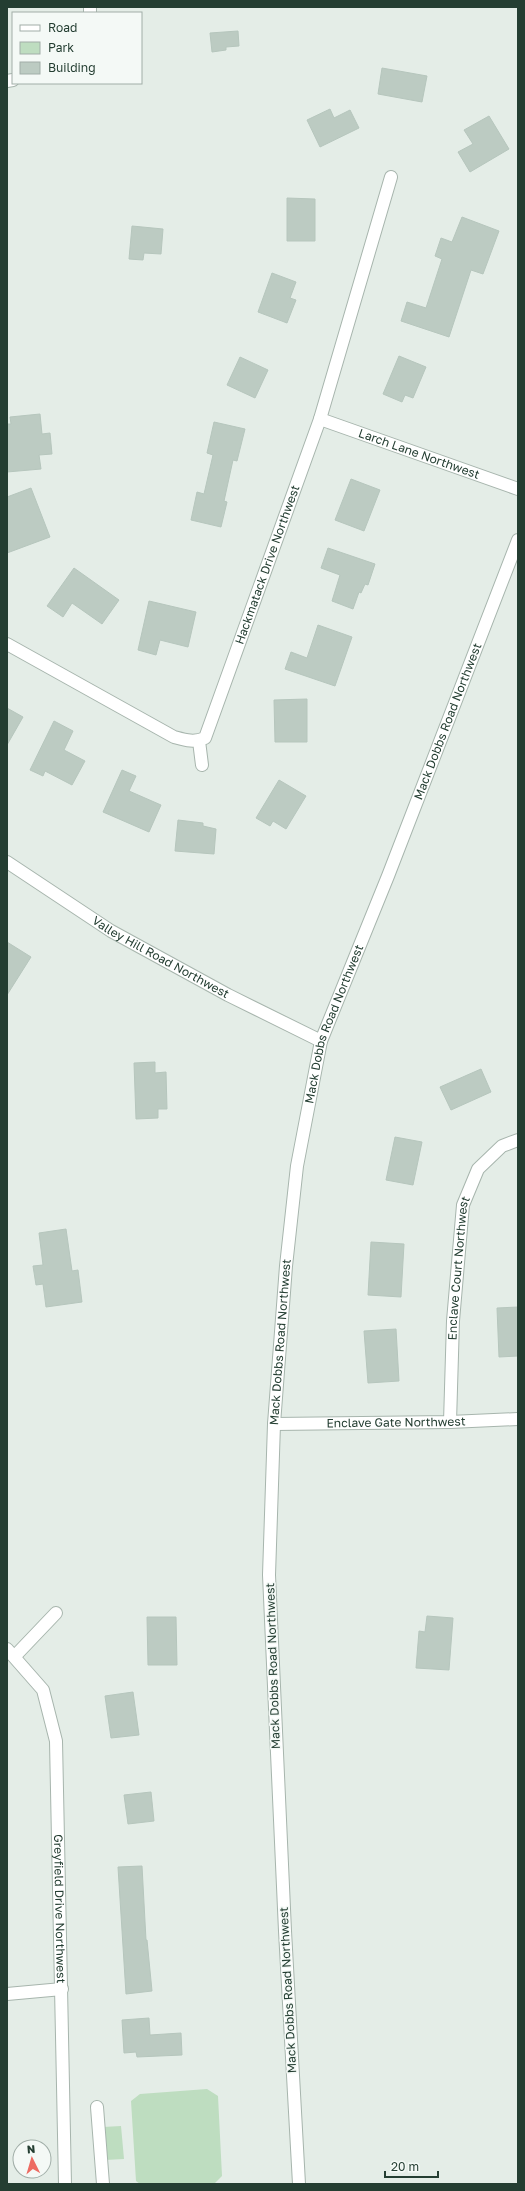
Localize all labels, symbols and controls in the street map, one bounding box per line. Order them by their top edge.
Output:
legend [12,12,142,84]
text: Road [48,20,77,35]
text: Park [48,40,74,55]
text: Building [48,60,96,75]
street label: Larch Lane Northwest [357,425,482,482]
street label: Hackmatack Drive Northwest [231,483,303,646]
street label: Mack Dobbs Road Northwest [410,641,484,802]
street label: Valley Hill Road Northwest [89,913,232,1001]
street label: Mack Dobbs Road Northwest [301,942,366,1105]
street label: Enclave Court Northwest [444,1194,473,1341]
street label: Mack Dobbs Road Northwest [266,1258,294,1426]
street label: Enclave Gate Northwest [326,1413,466,1430]
street label: Mack Dobbs Road Northwest [262,1582,283,1750]
street label: Greyfield Drive Northwest [51,1834,69,1984]
street label: Mack Dobbs Road Northwest [276,1906,299,2074]
north arrow [12,2139,52,2179]
text: N [26,2142,36,2155]
scale bar [385,2153,438,2179]
text: 20 m [391,2159,419,2174]

